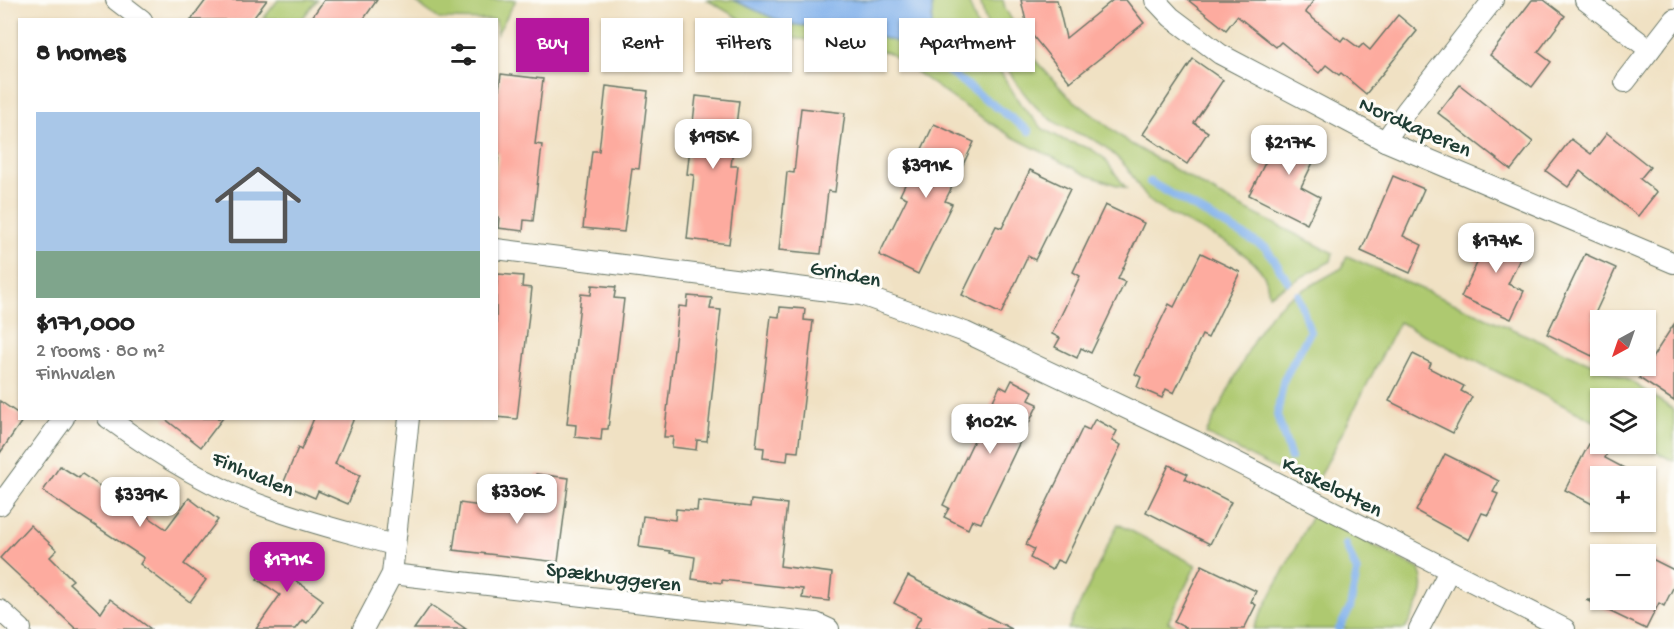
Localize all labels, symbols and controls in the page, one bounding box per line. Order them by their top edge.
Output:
chip: Buy [516,18,589,72]
chip: Rent [601,18,683,72]
chip: Filters [695,18,792,72]
chip: New [804,18,887,72]
chip: Apartment [899,18,1035,72]
icon: filters [447,38,480,71]
text: 8 homes [36,39,125,70]
street label: Nordkaperen [1354,92,1475,165]
pin: $195K [671,119,755,170]
pin: $217K [1247,125,1331,176]
text: $195K [689,127,737,150]
text: $217K [1265,133,1313,156]
pin: $391K [884,148,968,199]
icon: home [204,151,312,259]
text: $391K [902,156,950,179]
pin: $174K [1454,223,1538,274]
text: $174K [1472,231,1520,254]
street label: Grinden [808,256,883,296]
text: $171,000 [36,310,135,341]
north arrow [1590,310,1656,376]
map controls [1590,310,1656,610]
text: 2 rooms · 80 m² [36,341,165,364]
text: Finhvalen [36,364,115,387]
button: layers [1590,388,1656,454]
pin: $102K [948,404,1032,455]
text: $102K [965,412,1015,435]
street label: Finhvalen [206,446,298,505]
street label: Kaskelotten [1276,452,1386,525]
button: + [1590,466,1656,532]
pin: $330K [475,474,559,525]
pin: $339K [98,477,182,528]
text: $330K [491,482,543,505]
text: $339K [115,485,165,508]
pin: $171K [245,542,329,593]
button: − [1590,544,1656,610]
text: $171K [264,550,310,573]
street label: Spækhuggeren [544,558,683,600]

